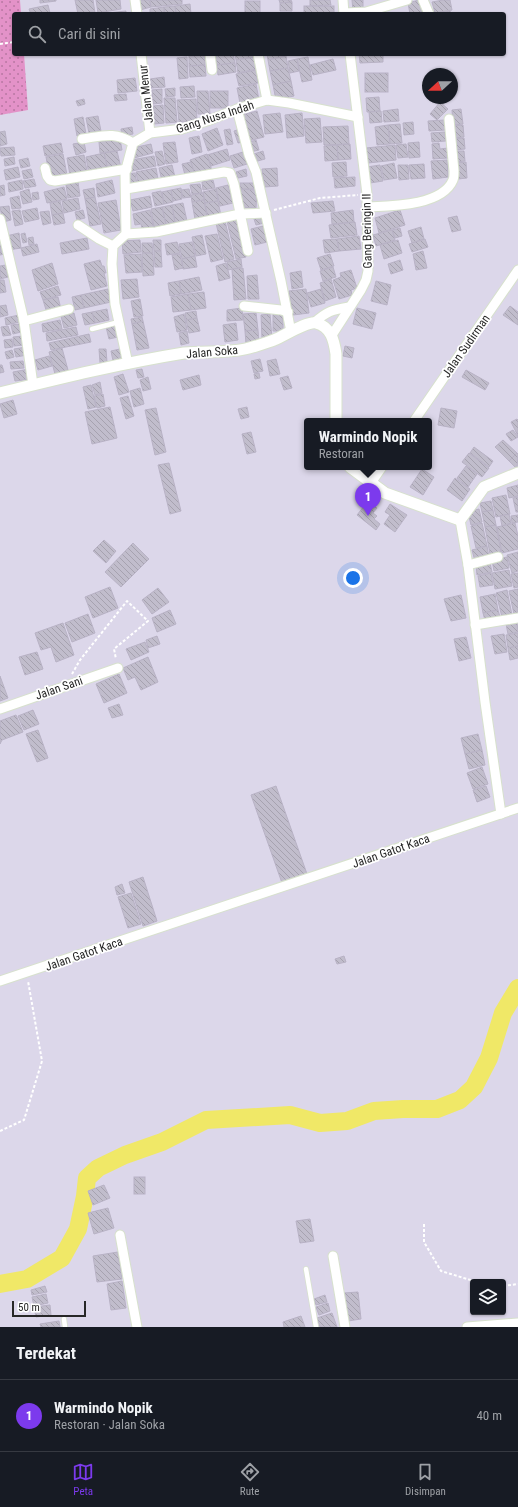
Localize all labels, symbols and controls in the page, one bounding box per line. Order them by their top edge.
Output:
search box [12,12,506,56]
icon: search [26,23,48,45]
text: Cari di sini [58,25,120,43]
street label: Jalan Menur [136,64,156,124]
north arrow [422,68,458,104]
street label: Gang Nusa Indah [174,98,256,136]
street label: Gang Beringin II [359,193,375,269]
street label: Jalan Sudirman [439,312,493,380]
street label: Jalan Soka [185,343,239,361]
popup [304,418,432,470]
text: Warmindo Nopik [319,428,417,446]
text: Restoran [319,446,364,461]
pin: 1 [355,483,381,516]
your location [343,568,363,588]
street label: Jalan Sani [33,673,85,703]
street label: Jalan Gatot Kaca [351,831,432,871]
street label: Jalan Gatot Kaca [44,934,125,974]
map controls [470,1279,506,1315]
button: layers [470,1279,506,1315]
scale bar [12,1299,86,1318]
text: 50 m [18,1301,40,1314]
text: Terdekat [16,1343,76,1363]
text: Warmindo Nopik [54,1399,153,1417]
text: 1 [26,1408,32,1423]
text: 40 m [476,1408,502,1423]
text: Restoran · Jalan Soka [54,1417,165,1432]
tab: Peta [72,1461,94,1498]
tab: Rute [239,1461,261,1498]
tab: Disimpan [405,1461,446,1498]

